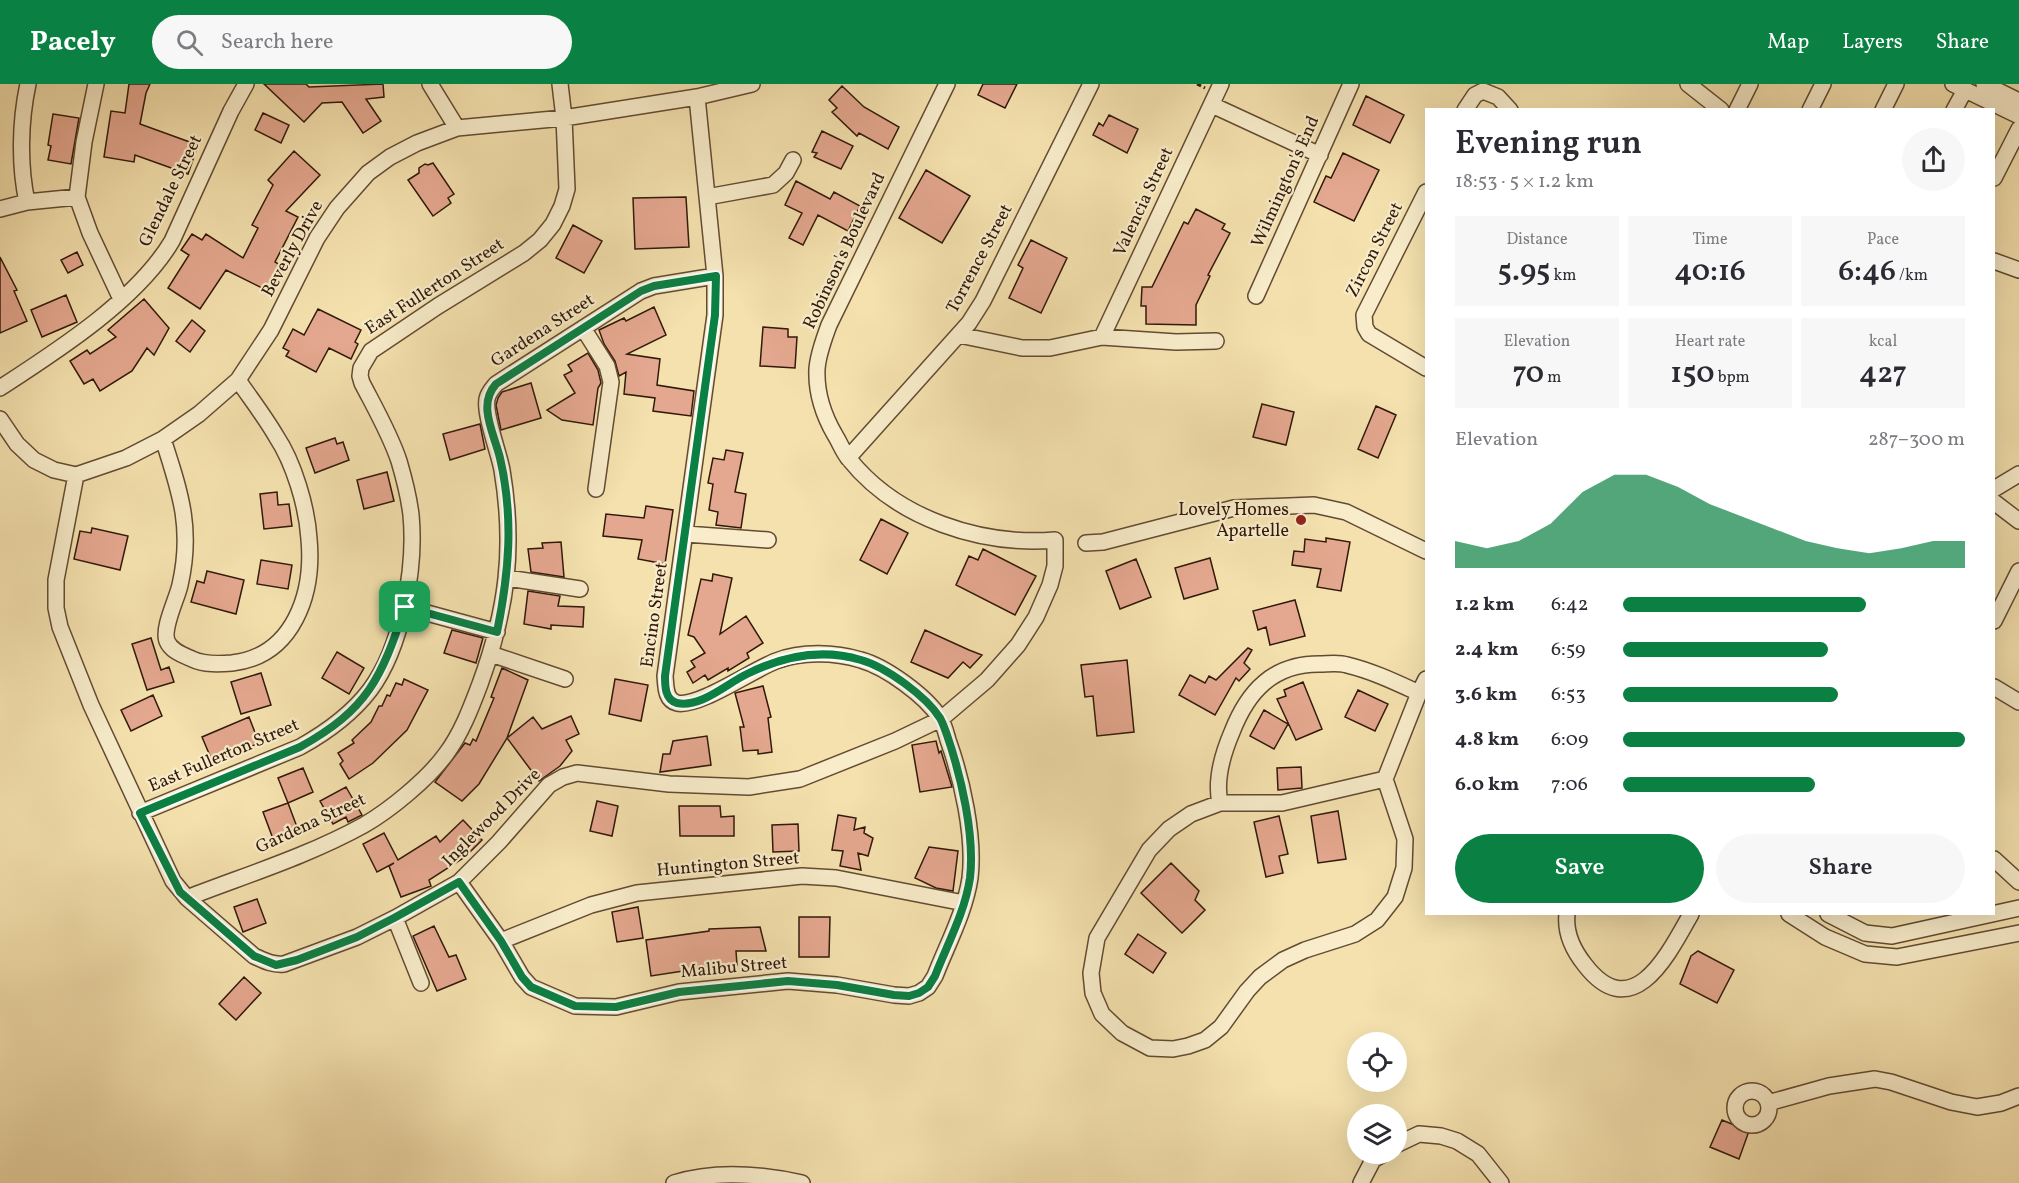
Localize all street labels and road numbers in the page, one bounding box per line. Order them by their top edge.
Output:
street label: Wilmington's End [1246,112,1326,252]
street label: Glendale Street [133,131,209,251]
street label: Valencia Street [1108,143,1180,261]
street label: Robinson's Boulevard [798,169,892,333]
street label: Beverly Drive [256,196,330,302]
street label: Zircon Street [1340,198,1410,302]
street label: Torrence Street [941,200,1019,318]
street label: East Fullerton Street [361,233,509,341]
street label: Gardena Street [486,288,600,374]
street label: Encino Street [635,561,675,669]
street label: East Fullerton Street [145,713,303,799]
street label: Inglewood Drive [437,763,547,873]
street label: Gardena Street [252,788,370,860]
street label: Huntington Street [655,846,801,884]
street label: Malibu Street [679,951,789,985]

